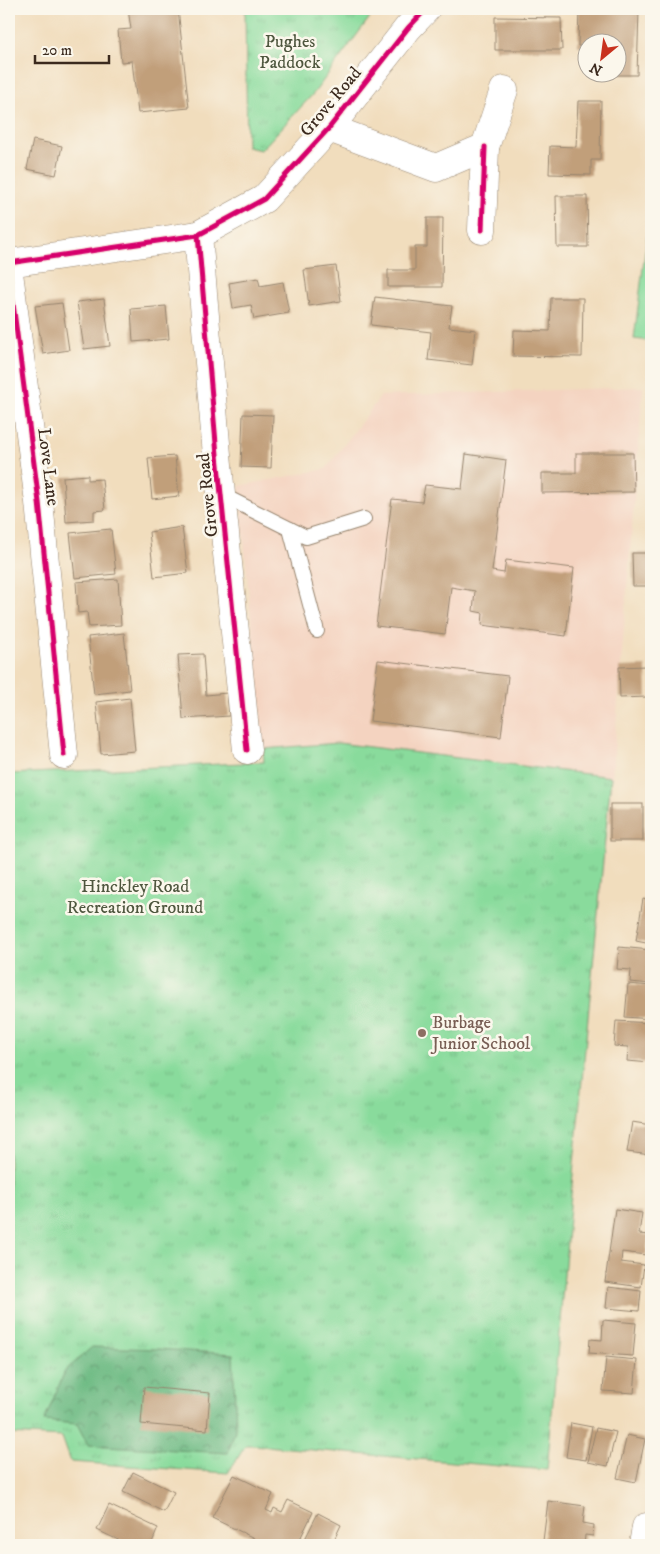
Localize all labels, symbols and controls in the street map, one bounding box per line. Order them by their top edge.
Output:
park label: Pughes Paddock [259,31,321,74]
scale bar [35,32,109,64]
north arrow [578,32,628,82]
text: 20 m [42,41,72,60]
text: N [586,58,606,79]
street label: Grove Road [295,63,367,141]
street label: Love Lane [32,427,64,507]
street label: Grove Road [193,452,223,538]
park label: Hinckley Road Recreation Ground [67,876,203,919]
place label: Burbage Junior School [430,1012,531,1055]
marker: Burbage Junior School [416,1027,428,1039]

